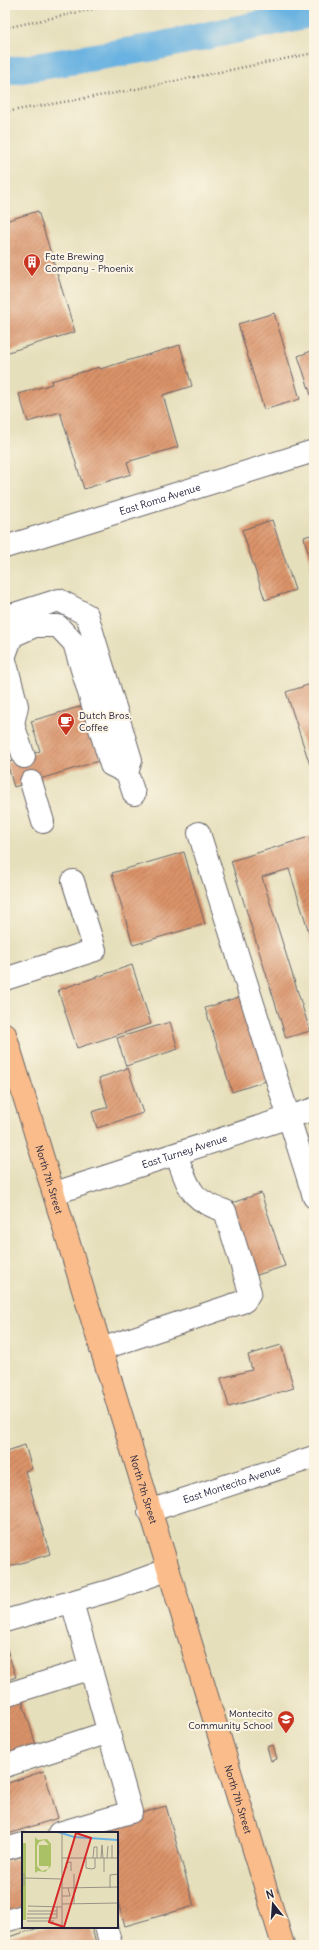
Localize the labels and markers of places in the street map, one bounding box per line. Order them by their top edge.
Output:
place label: Fate Brewing Company - Phoenix [45,250,134,275]
building icon: Fate Brewing Company - Phoenix [22,252,42,277]
place label: Dutch Bros. Coffee [79,709,131,734]
cafe icon: Dutch Bros. Coffee [56,711,76,736]
place label: Montecito Community School [188,1707,273,1732]
school or university icon: Montecito Community School [276,1709,296,1734]

